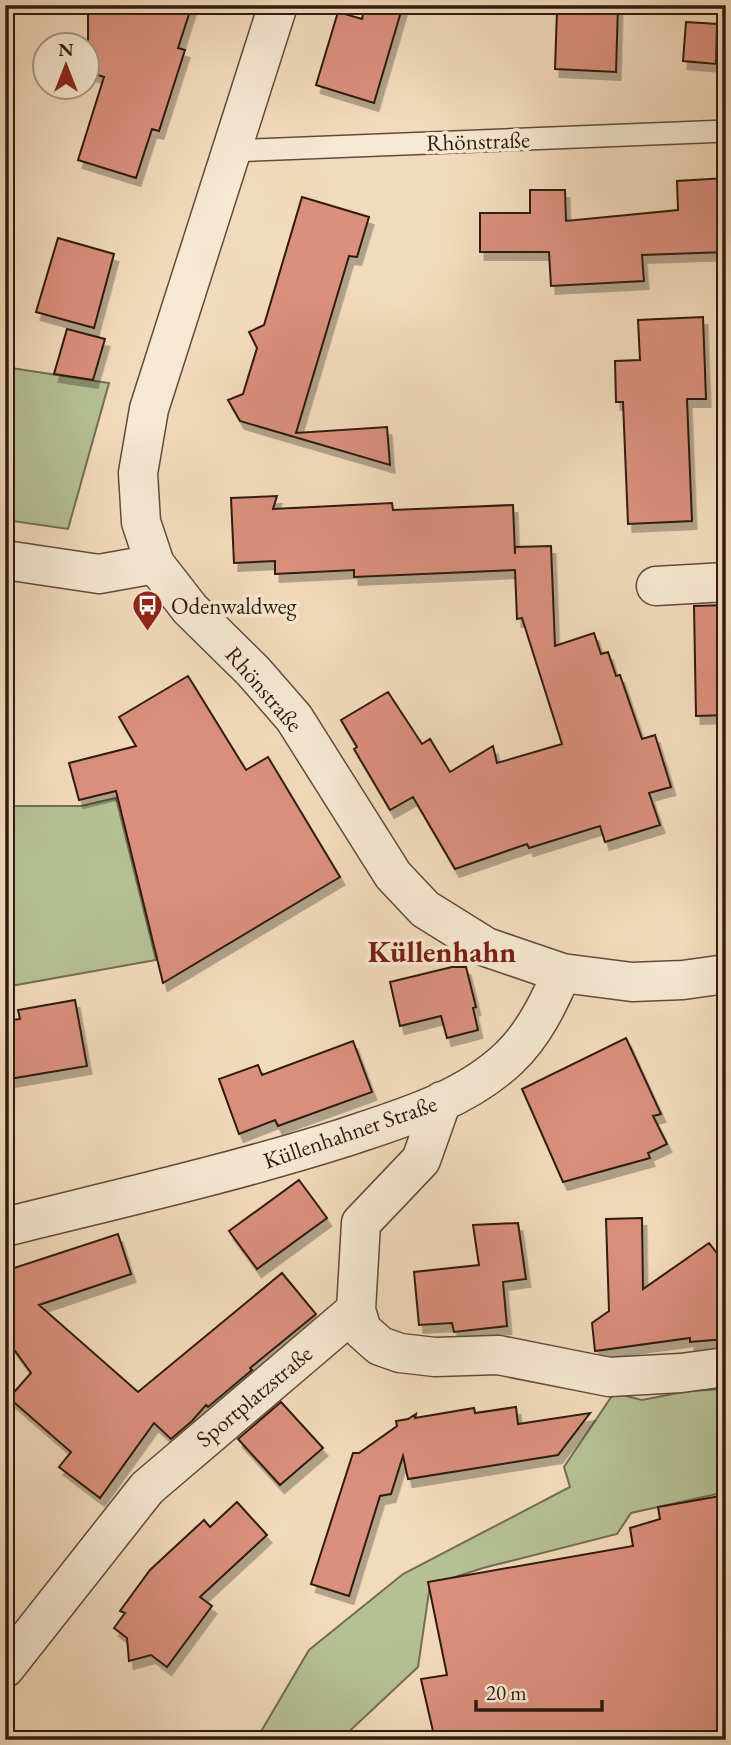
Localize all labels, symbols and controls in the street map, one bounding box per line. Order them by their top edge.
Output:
north arrow [32,32,102,102]
text: N [58,37,74,62]
street label: Rhönstraße [426,124,530,158]
bus stop icon: Odenwaldweg [131,589,165,633]
place label: Odenwaldweg [171,591,298,621]
street label: Rhönstraße [219,640,309,738]
district label: Küllenhahn [368,932,516,971]
street label: Küllenhahner Straße [259,1088,441,1176]
street label: Sportplatzstraße [190,1338,318,1454]
scale bar [476,1668,602,1712]
text: 20 m [486,1679,527,1706]

